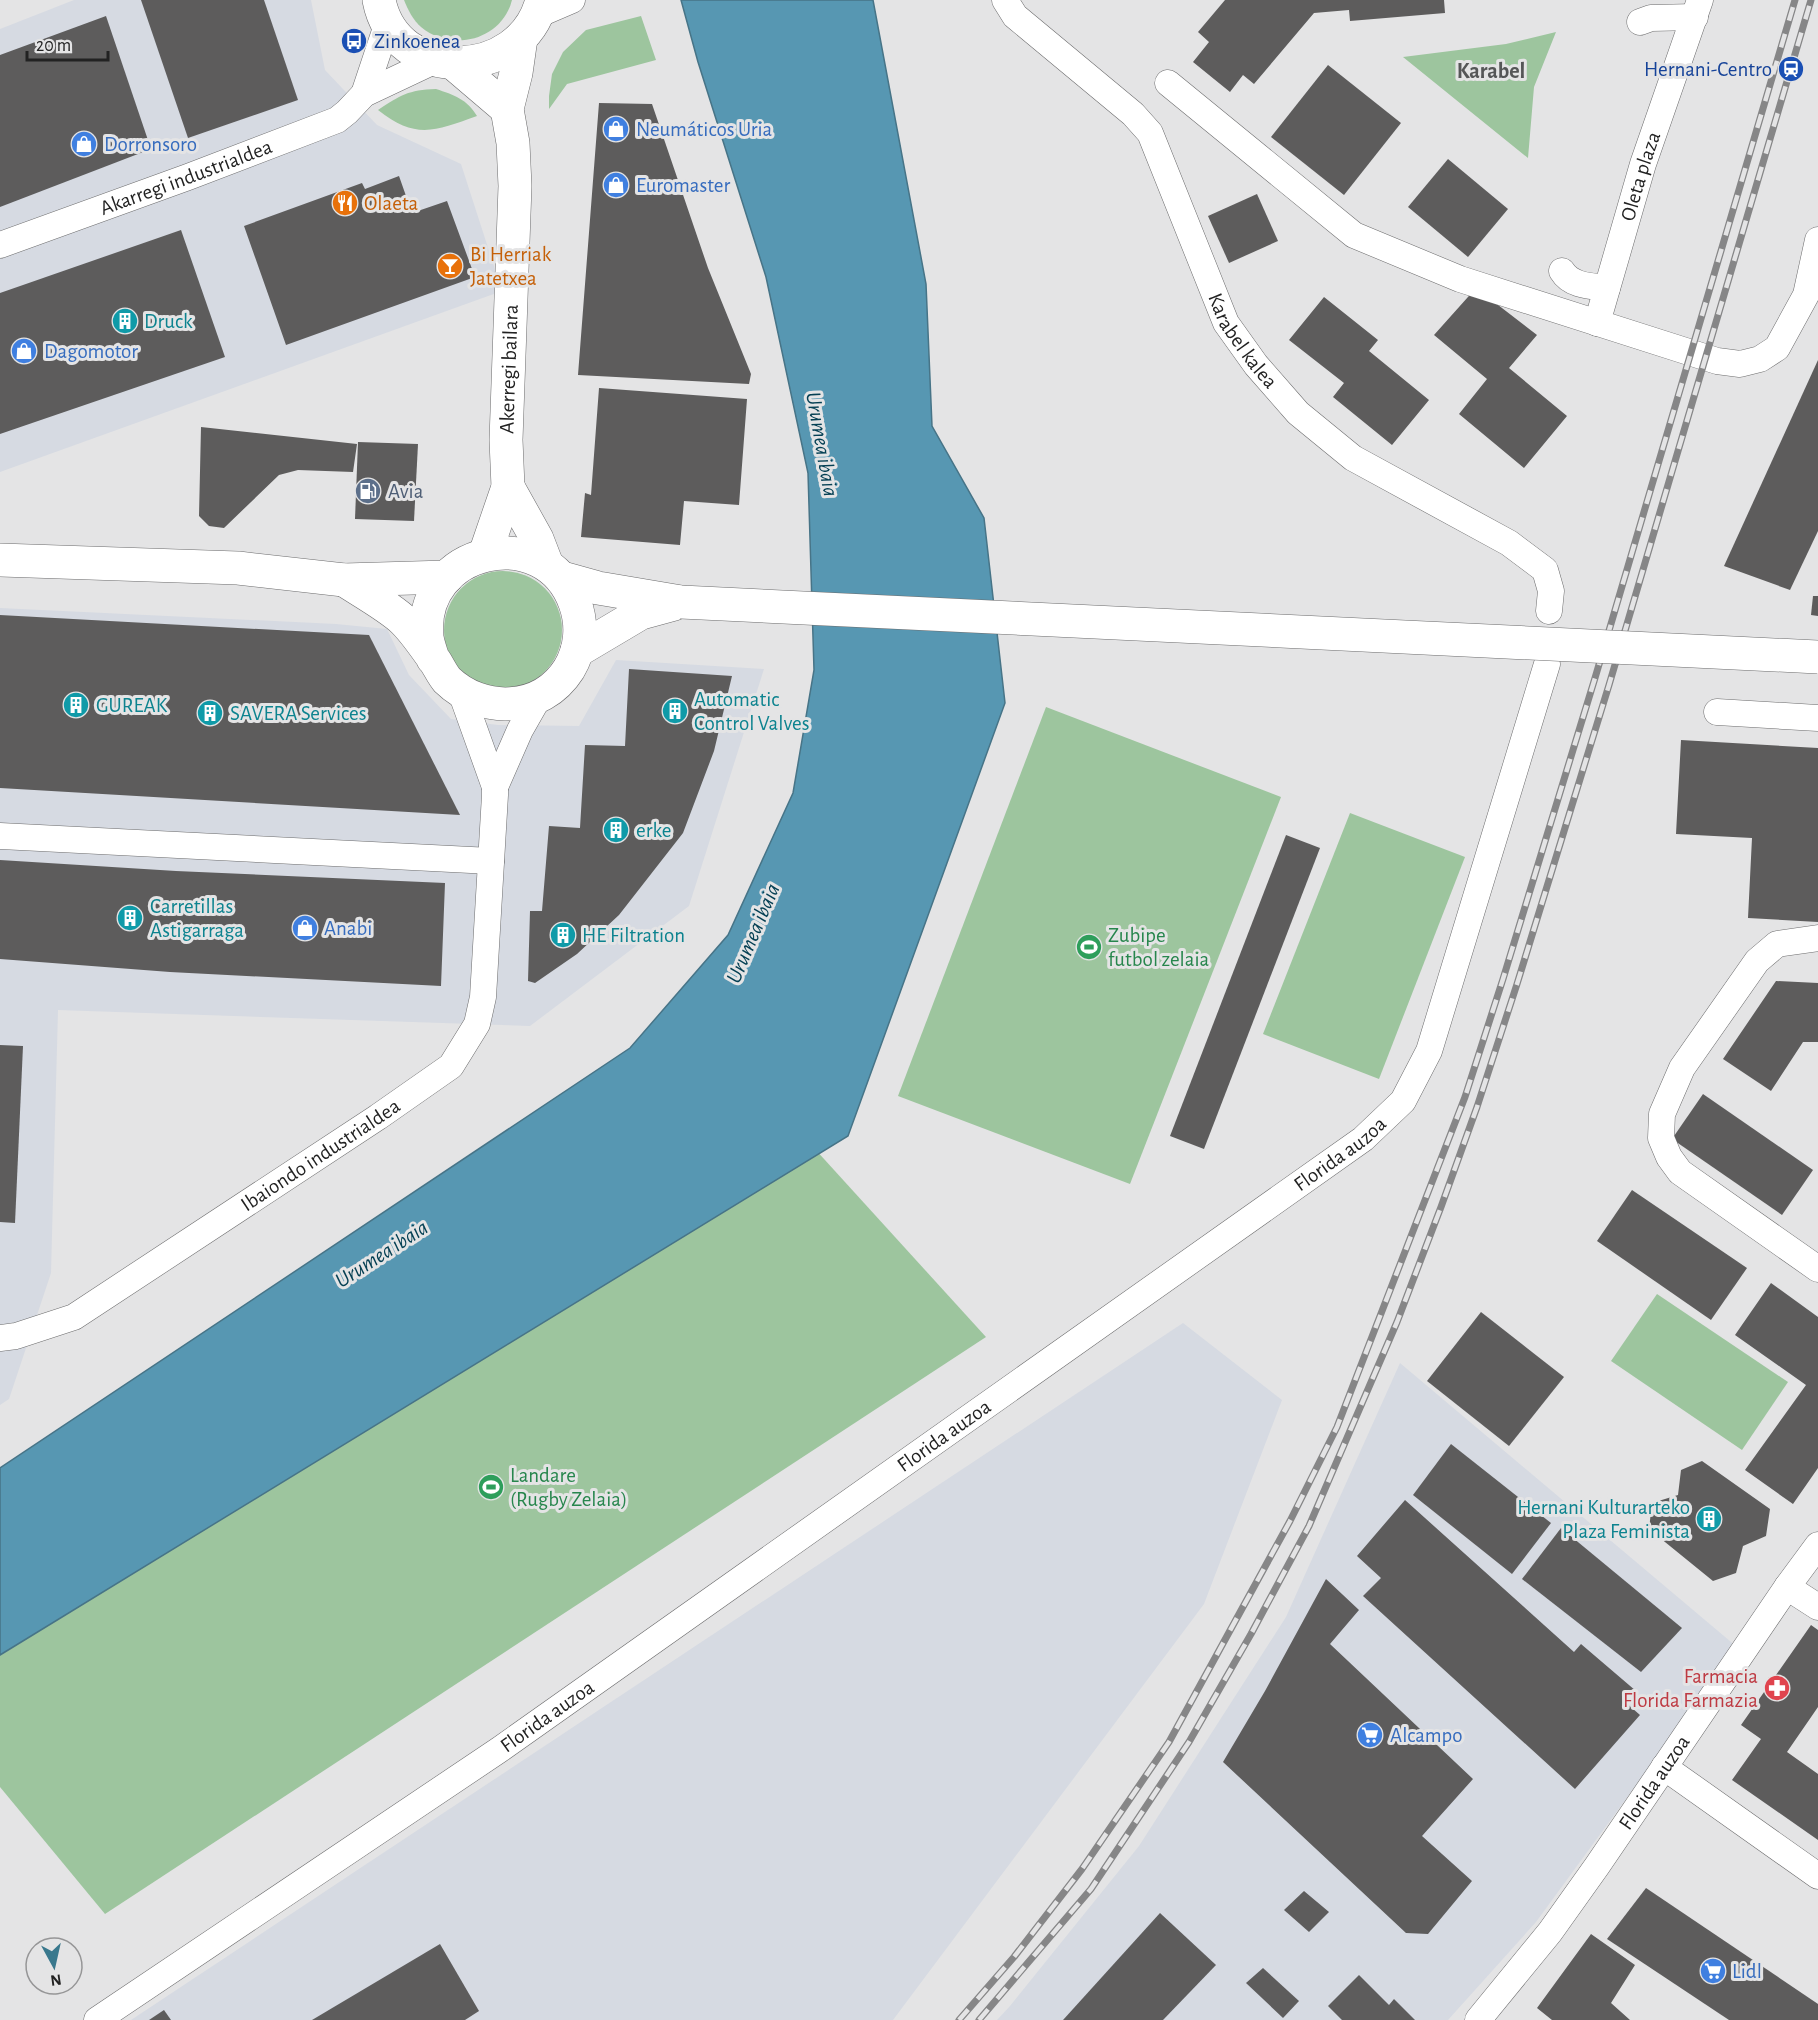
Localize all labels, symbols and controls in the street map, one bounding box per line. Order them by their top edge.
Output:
scale bar [27,24,108,62]
bus stop icon: Zinkoenea [339,26,369,56]
place label: Zinkoenea [374,31,461,52]
text: 20 m [36,37,71,55]
station icon: Hernani-Centro [1776,54,1806,84]
place label: Hernani-Centro [1644,59,1772,80]
district label: Karabel [1457,60,1525,82]
shop icon: Neumáticos Uria [601,114,631,144]
place label: Neumáticos Uria [636,119,773,140]
shop icon: Dorronsoro [69,129,99,159]
street label: Oleta plaza [1617,129,1664,223]
place label: Dorronsoro [104,134,197,155]
street label: Akarregi industrialdea [97,136,275,219]
shop icon: Euromaster [601,170,631,200]
place label: Euromaster [636,175,730,196]
restaurant icon: Olaeta [330,188,360,218]
place label: Olaeta [364,193,419,214]
place label: Bi Herriak Jatetxea [470,244,552,289]
bar icon: Bi Herriak Jatetxea [435,251,465,281]
street label: Karabel kalea [1204,290,1281,393]
street label: Akerregi bailara [496,304,522,434]
building icon: Druck [110,306,140,336]
place label: Druck [144,311,193,332]
shop icon: Dagomotor [9,336,39,366]
place label: Dagomotor [44,341,138,362]
water label: Urumea ibaia [802,390,842,498]
fuel station icon: Avia [353,476,383,506]
place label: Avia [388,481,424,502]
place label: Automatic Control Valves [694,689,809,734]
building icon: GUREAK [61,690,91,720]
place label: GUREAK [96,695,168,716]
building icon: Automatic Control Valves [660,696,690,726]
building icon: SAVERA Services [195,698,225,728]
place label: SAVERA Services [230,703,367,724]
building icon: erke [601,815,631,845]
place label: erke [636,820,671,841]
water label: Urumea ibaia [722,880,784,986]
place label: Carretillas Astigarraga [150,896,244,941]
building icon: Carretillas Astigarraga [115,903,145,933]
shop icon: Anabi [290,913,320,943]
place label: Anabi [324,918,372,939]
building icon: HE Filtration [548,920,578,950]
place label: HE Filtration [582,925,685,946]
place label: Zubipe futbol zelaia [1108,925,1210,970]
sports icon: Zubipe futbol zelaia [1074,932,1104,962]
street label: Ibaiondo industrialdea [237,1095,404,1215]
street label: Florida auzoa [1290,1113,1390,1195]
water label: Urumea ibaia [331,1216,432,1292]
street label: Florida auzoa [893,1396,995,1476]
place label: Landare (Rugby Zelaia) [510,1465,627,1510]
sports icon: Landare (Rugby Zelaia) [476,1472,506,1502]
place label: Hernani Kulturarteko Plaza Feminista [1517,1497,1690,1542]
building icon: Hernani Kulturarteko Plaza Feminista [1694,1504,1724,1534]
place label: Farmacia Florida Farmazia [1623,1666,1758,1711]
pharmacy icon: Farmacia Florida Farmazia [1762,1673,1792,1703]
street label: Florida auzoa [497,1676,598,1757]
supermarket icon: Alcampo [1355,1720,1385,1750]
place label: Alcampo [1390,1725,1463,1746]
street label: Florida auzoa [1615,1731,1694,1834]
north arrow [24,1936,84,1996]
supermarket icon: Lidl [1698,1956,1728,1986]
place label: Lidl [1732,1961,1762,1982]
text: N [49,1971,63,1989]

